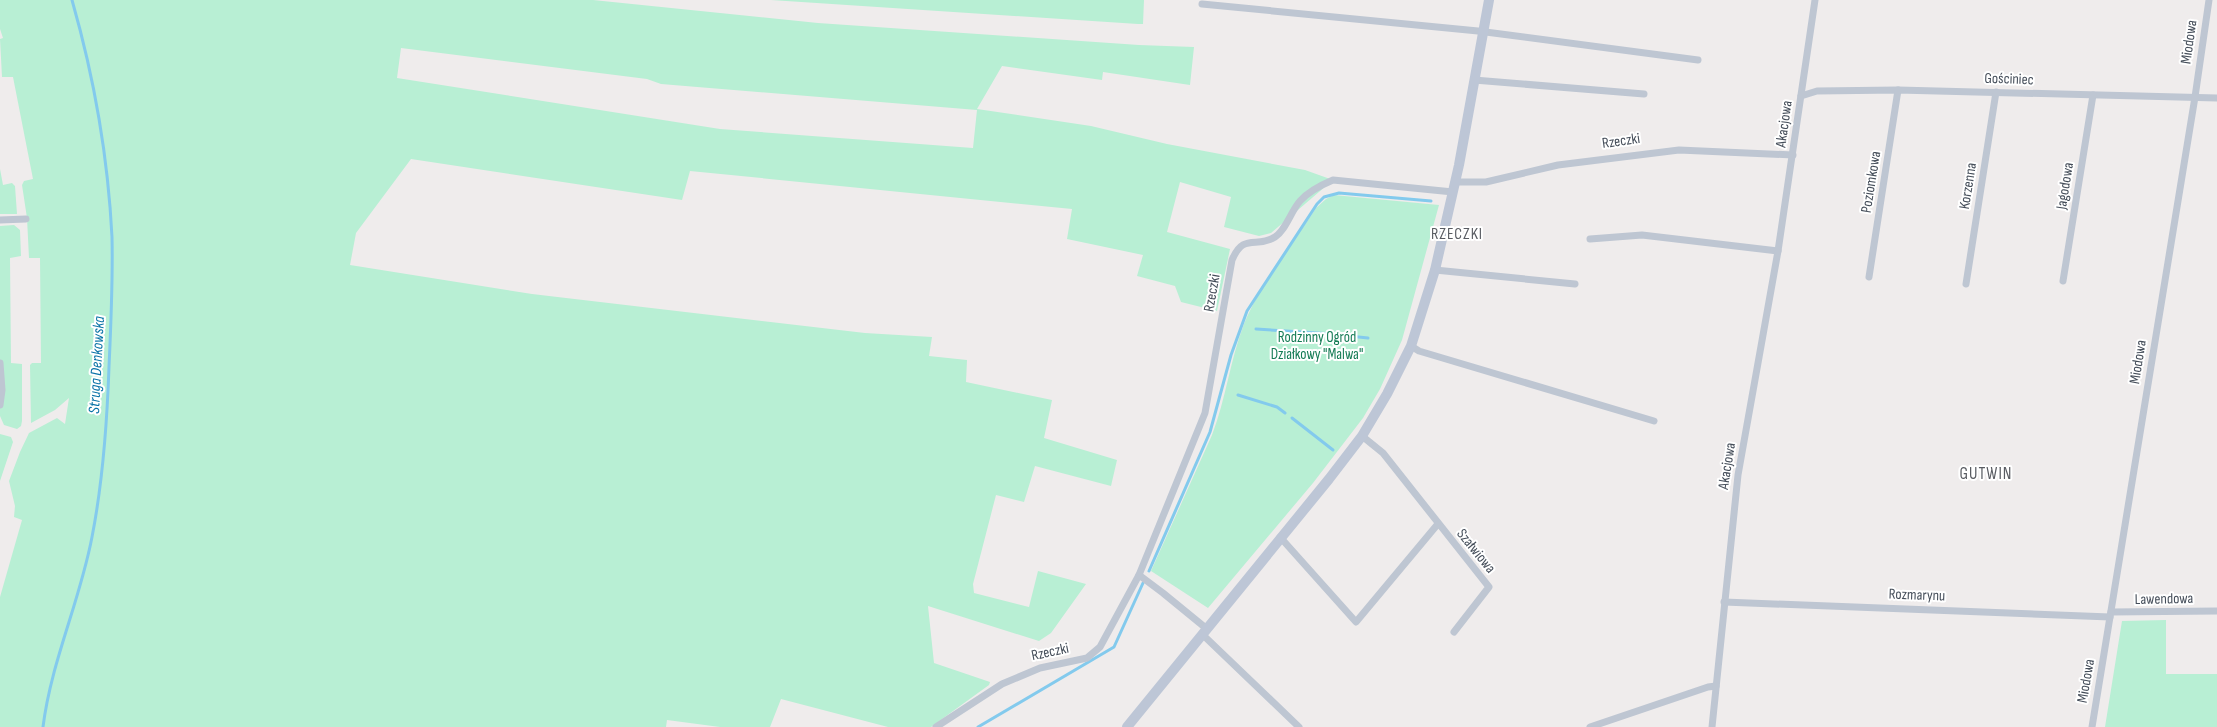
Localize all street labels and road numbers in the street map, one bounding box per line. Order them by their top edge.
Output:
street label: Miodowa [2177,19,2202,65]
street label: Gościniec [1984,69,2034,89]
street label: Akacjowa [1771,99,1797,150]
street label: Rzeczki [1601,129,1641,153]
street label: Poziomkowa [1857,150,1885,214]
street label: Korzenna [1955,161,1981,211]
street label: Jagodowa [2052,161,2078,212]
street label: Rzeczki [1199,272,1225,313]
street label: Miodowa [2125,338,2151,385]
street label: Akacjowa [1714,441,1740,492]
street label: Szałwiowa [1452,525,1500,577]
street label: Rozmarynu [1888,585,1946,605]
street label: Lawendowa [2135,589,2194,609]
street label: Rzeczki [1029,639,1071,665]
street label: Miodowa [2073,657,2099,704]

